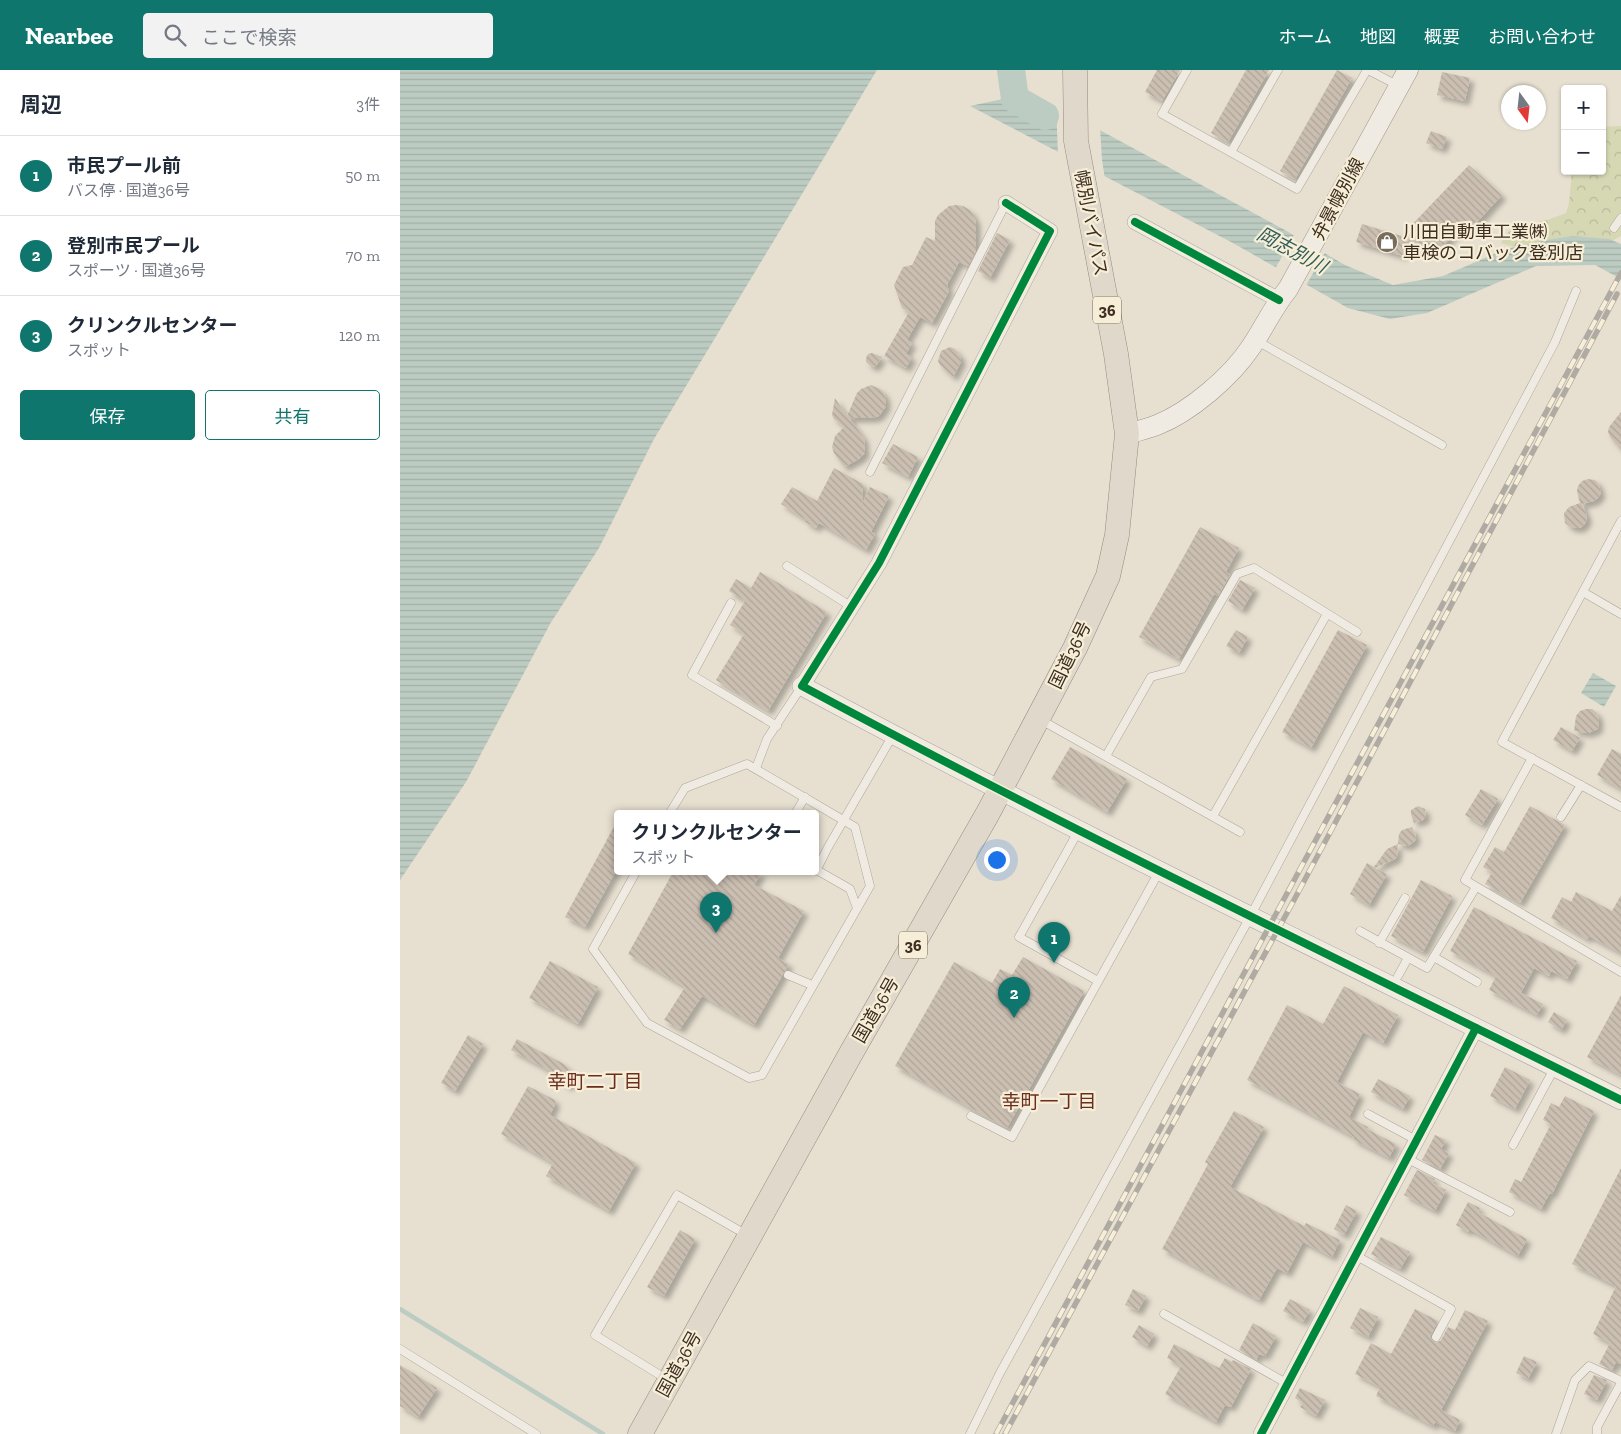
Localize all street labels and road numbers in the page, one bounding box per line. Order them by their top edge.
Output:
street label: 弁景幌別線 [1307,154,1369,244]
street label: 幌別バイパス [1070,168,1112,278]
road number: 36 [1093,296,1121,324]
street label: 国道36号 [1044,618,1096,692]
road number: 36 [899,932,927,958]
street label: 国道36号 [848,973,904,1047]
street label: 国道36号 [652,1327,706,1401]

